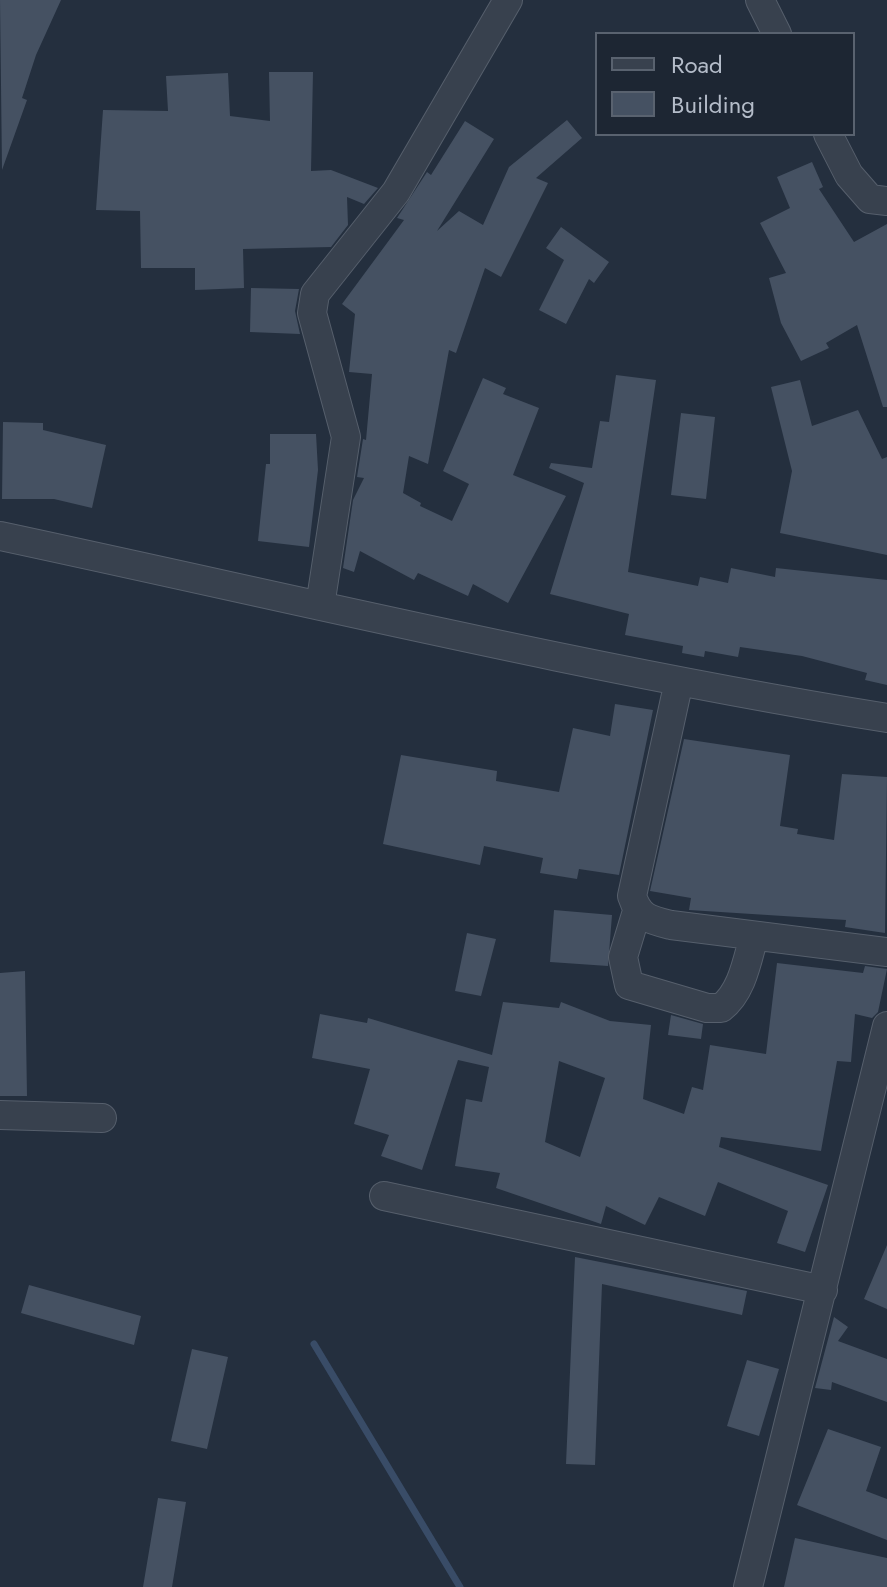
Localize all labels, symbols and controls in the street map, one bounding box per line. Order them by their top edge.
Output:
legend [595,32,855,136]
text: Road [671,47,723,82]
text: Building [671,87,755,122]

